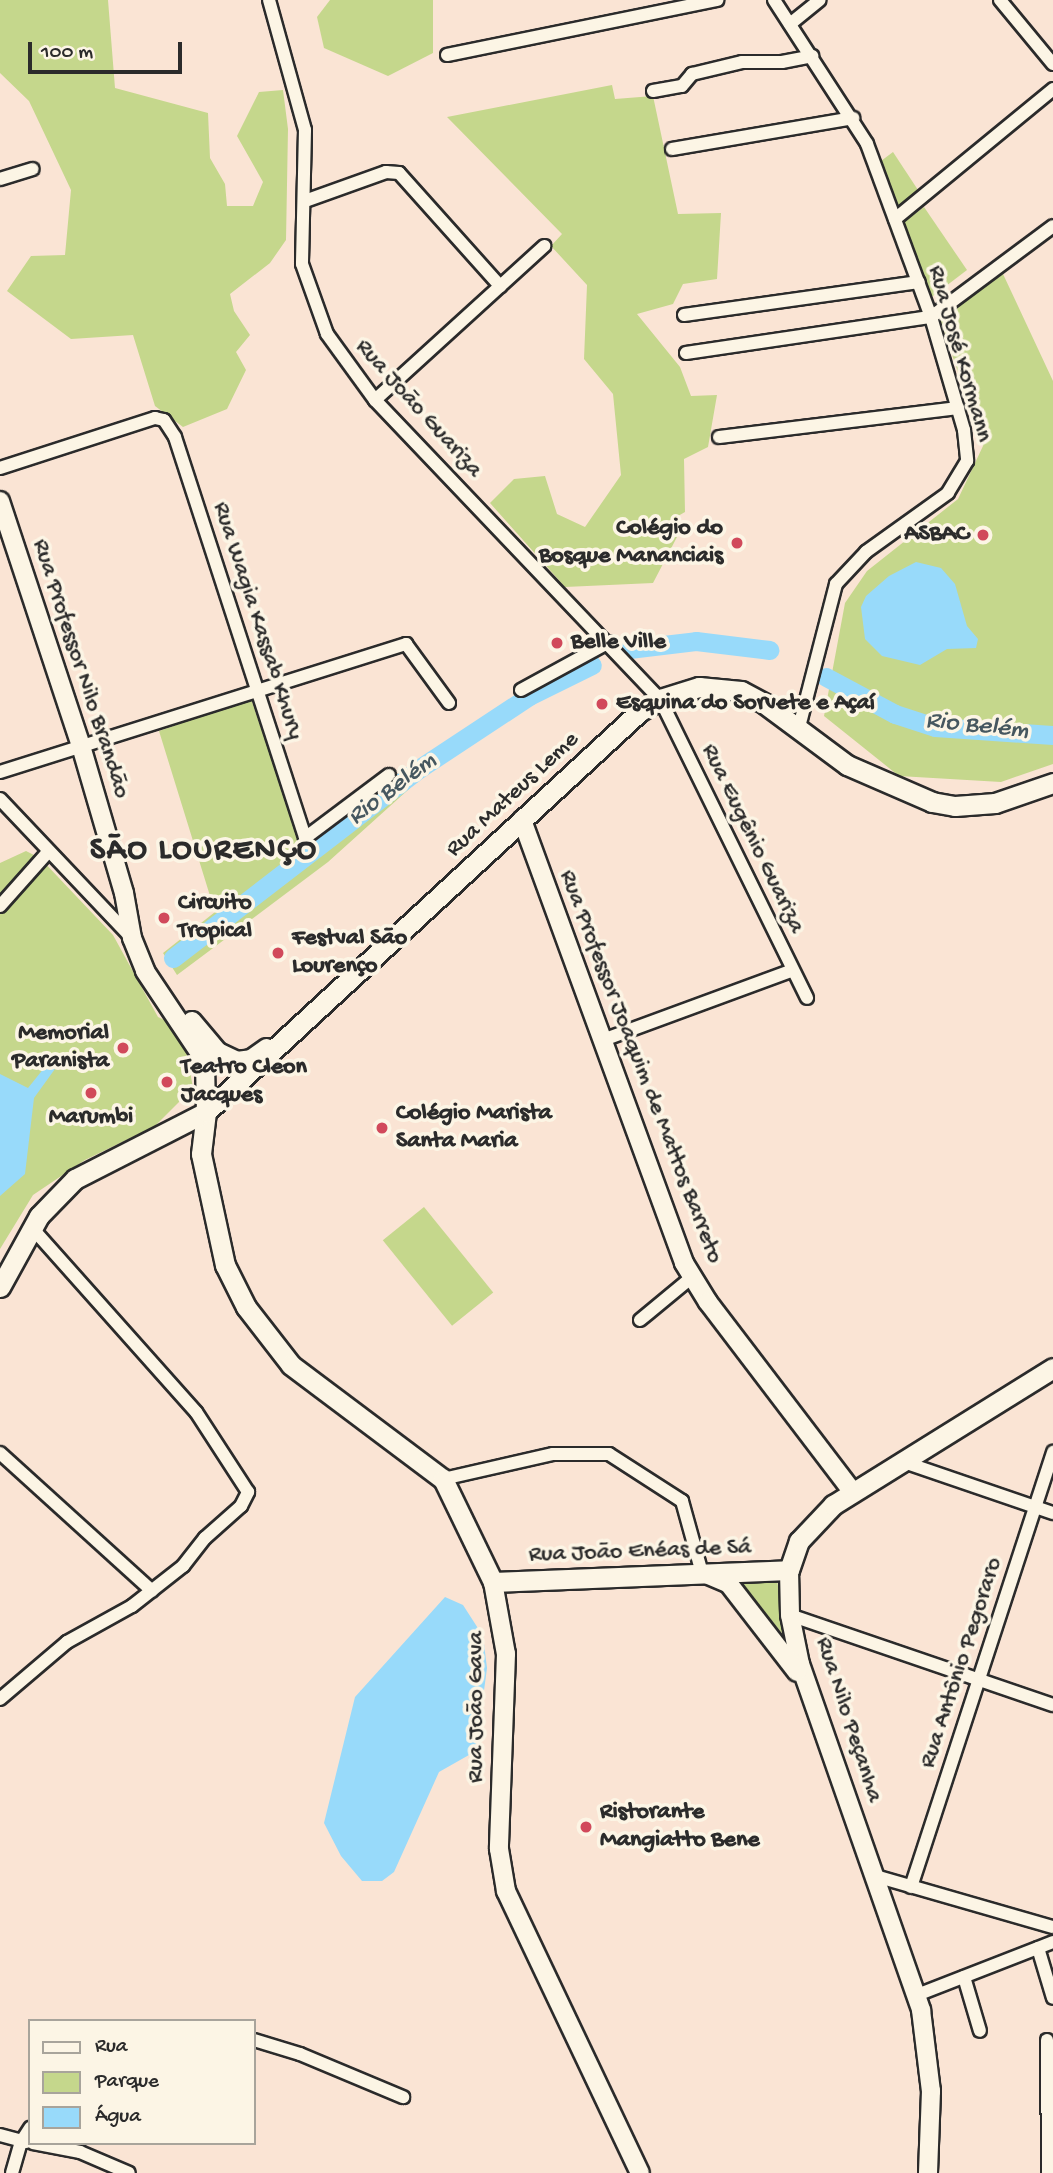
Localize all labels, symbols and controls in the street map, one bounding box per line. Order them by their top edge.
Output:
scale bar [32,28,186,72]
text: 100 m [41,41,93,66]
street label: Rua José Kormann [920,262,998,446]
street label: Rua João Guariza [348,334,488,484]
street label: Rua Wagia Kassab Khury [205,499,309,743]
place label: Colégio do Bosque Mananciais [539,515,723,571]
place label: ASBAC [904,521,969,549]
marker: ASBAC [975,527,991,543]
marker: Colégio do Bosque Mananciais [729,535,745,551]
street label: Rua Professor Nilo Brandão [24,536,136,802]
place label: Belle Ville [571,629,666,657]
marker: Belle Ville [549,635,565,651]
place label: Esquina do Sorvete e Açaí [616,690,875,718]
marker: Esquina do Sorvete e Açaí [594,696,610,712]
water label: Rio Belém [924,706,1030,748]
street label: Rua Mateus Leme [441,726,585,864]
street label: Rua Eugênio Guariza [694,740,810,938]
water label: Rio Belém [342,746,444,834]
district label: SÃO LOURENÇO [91,832,317,870]
street label: Rua Professor Joaquim de Mattos Barreto [551,866,729,1268]
place label: Circuito Tropical [178,890,252,946]
marker: Circuito Tropical [156,910,172,926]
place label: Festval São Lourenço [292,925,407,981]
marker: Festval São Lourenço [270,945,286,961]
place label: Memorial Paranista [12,1020,109,1076]
marker: Memorial Paranista [115,1040,131,1056]
place label: Teatro Cleon Jacques [181,1054,307,1110]
marker: Teatro Cleon Jacques [159,1074,175,1090]
marker: Marumbi [83,1085,99,1101]
place label: Colégio Marista Santa Maria [396,1100,552,1156]
place label: Marumbi [49,1104,133,1132]
marker: Colégio Marista Santa Maria [374,1120,390,1136]
street label: Rua João Enéas de Sá [528,1534,752,1570]
street label: Rua Antônio Pegoraro [914,1554,1010,1772]
street label: Rua João Gava [463,1631,491,1783]
street label: Rua Nilo Peçanha [808,1634,888,1806]
place label: Ristorante Mangiatto Bene [600,1799,760,1855]
marker: Ristorante Mangiatto Bene [578,1819,594,1835]
legend [28,2019,256,2145]
text: Rua [95,2035,128,2060]
text: Parque [95,2070,159,2095]
text: Água [95,2105,141,2130]

